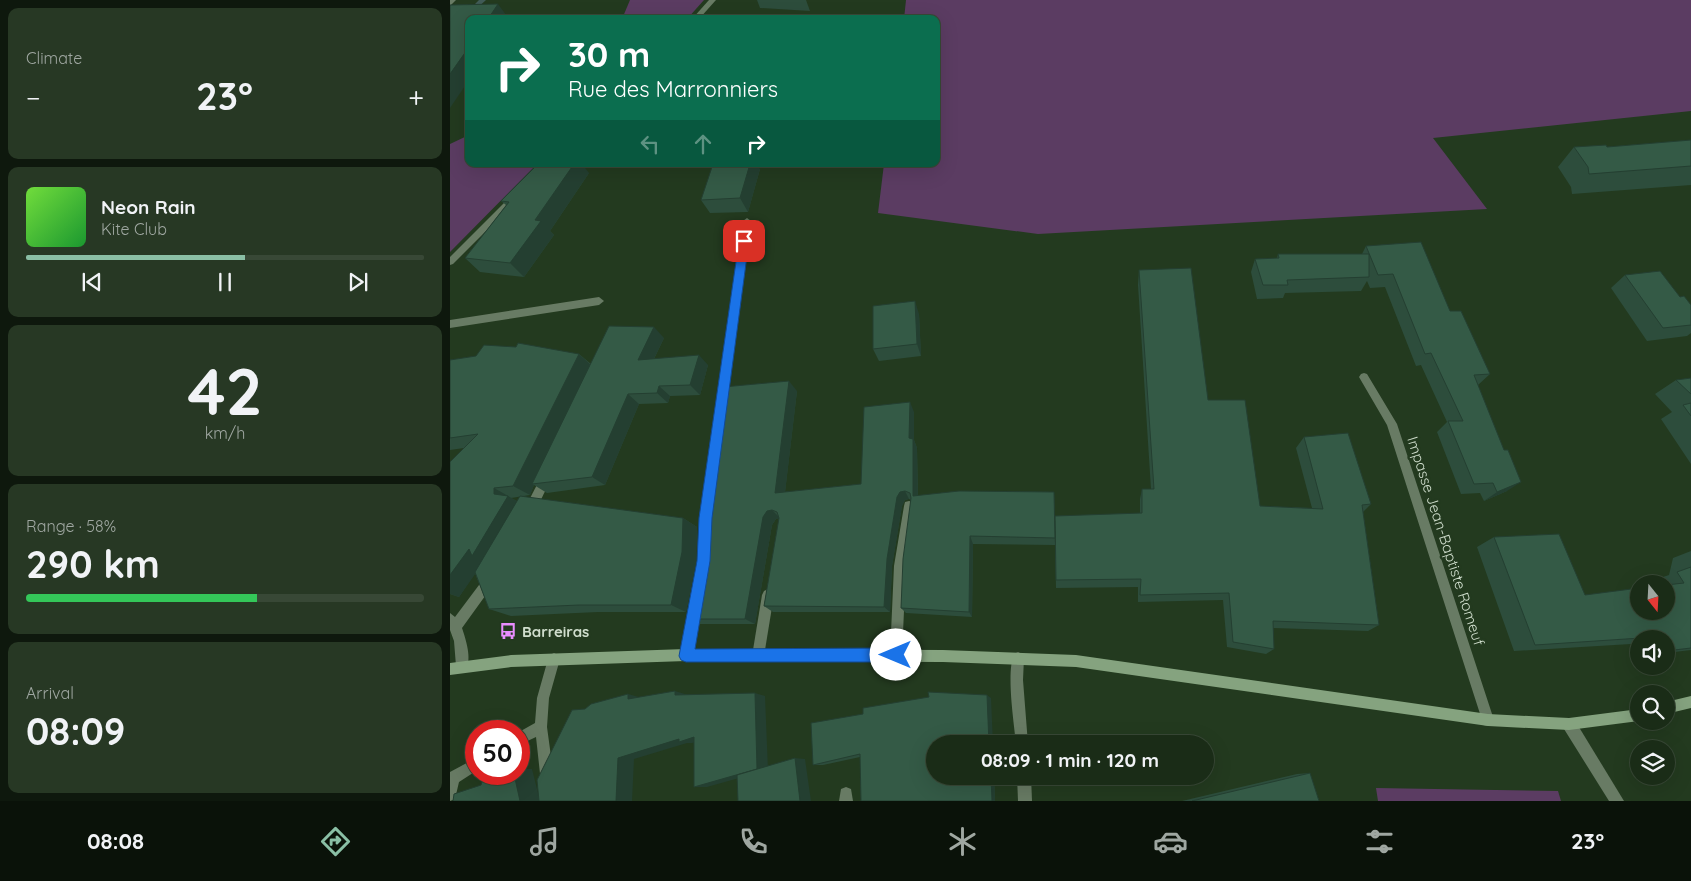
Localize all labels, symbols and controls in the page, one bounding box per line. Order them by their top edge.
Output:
text: 30 m [568,32,650,76]
icon: right [485,35,550,100]
text: Climate [26,48,82,68]
text: 23° [196,72,253,120]
text: Rue des Marronniers [568,75,778,103]
text: − [26,80,41,115]
text: + [408,80,424,115]
icon: left [636,130,664,158]
icon: ahead [689,130,717,158]
icon: right [742,130,770,158]
text: Neon Rain [101,195,196,219]
text: Kite Club [101,219,167,239]
pin [723,220,765,262]
icon: arrive [730,227,758,255]
icon: previous [78,268,106,296]
icon: pause [211,268,239,296]
icon: next [344,268,372,296]
text: 42 [187,350,263,431]
text: km/h [205,423,245,443]
street label: Impasse Jean-Baptiste Romeuf [1403,434,1489,649]
text: Range · 58% [26,516,116,536]
text: 290 km [26,540,160,588]
north arrow [1630,575,1675,620]
map controls [1630,575,1675,785]
bus stop icon: Barreiras [498,621,518,641]
place label: Barreiras [522,622,589,641]
position arrow [869,628,921,680]
button: sound [1630,630,1675,675]
text: Arrival [26,683,74,703]
button: search [1630,685,1675,730]
text: 08:09 [26,707,125,755]
speed limit sign: 50 [465,720,530,785]
button: layers [1630,740,1675,785]
text: 08:09 · 1 min · 120 m [981,748,1159,772]
icon: directions [318,824,353,859]
icon: music [527,824,562,859]
icon: phone [736,824,771,859]
icon: climate [945,824,980,859]
icon: car [1153,824,1188,859]
icon: filters [1362,824,1397,859]
text: 08:08 [87,827,144,855]
text: 23° [1571,827,1604,855]

